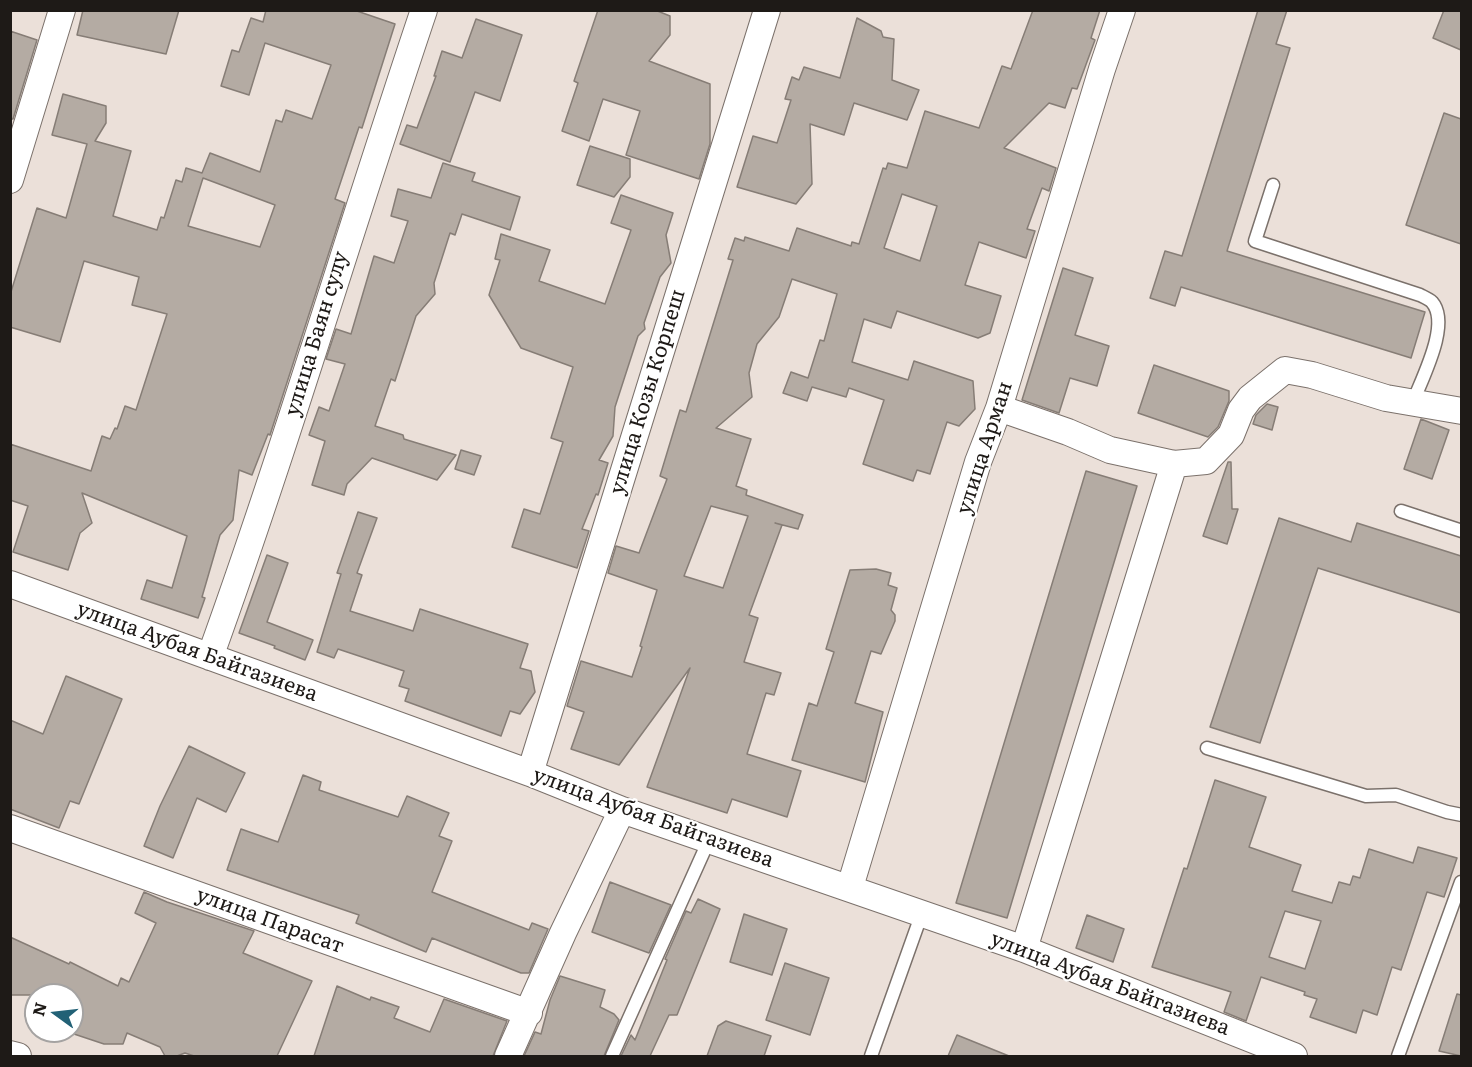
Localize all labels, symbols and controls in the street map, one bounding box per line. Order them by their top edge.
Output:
street label: улица Баян сулу [280,249,354,419]
street label: улица Козы Корпеш [605,286,691,498]
street label: улица Арман [952,378,1018,518]
street label: улица Аубая Байгазиева [73,597,321,707]
street label: улица Аубая Байгазиева [529,763,777,873]
street label: улица Парасат [193,883,347,959]
street label: улица Аубая Байгазиева [987,927,1233,1041]
north arrow [24,983,84,1043]
text: N [25,999,52,1018]

